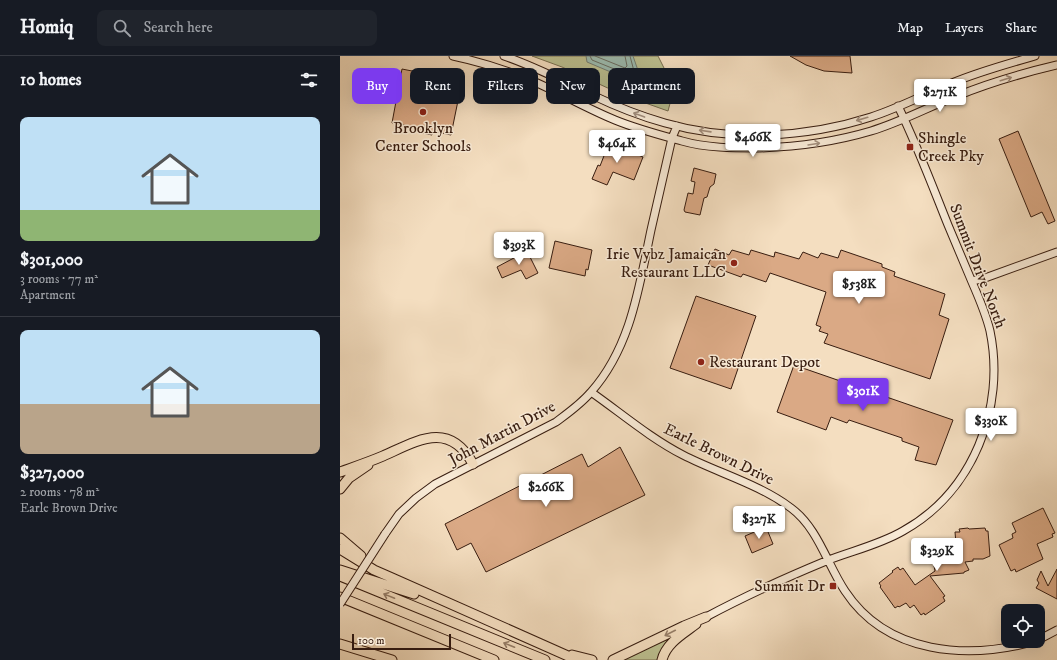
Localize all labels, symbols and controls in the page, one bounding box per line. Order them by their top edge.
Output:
search box [97,10,377,46]
text: Homiq [20,16,73,39]
icon: search [111,17,133,39]
text: Search here [143,18,213,37]
text: Map [897,19,923,37]
text: Layers [945,19,983,37]
text: Share [1005,19,1037,37]
chip: Buy [352,68,402,104]
chip: Rent [410,68,465,104]
chip: Filters [473,68,538,104]
chip: New [546,68,600,104]
chip: Apartment [608,68,695,104]
text: 10 homes [20,69,82,91]
icon: filters [298,69,320,91]
one-way arrow [1000,75,1013,82]
pin: $271K [912,79,968,113]
text: $271K [923,84,957,100]
marker: Brooklyn Center Schools [418,107,428,117]
one-way arrow [634,110,646,118]
one-way arrow [855,116,868,123]
place label: Brooklyn Center Schools [375,118,471,156]
pin: $466K [725,124,781,158]
one-way arrow [699,127,712,135]
place label: Shingle Creek Pky [918,128,984,166]
text: $466K [734,129,772,145]
pin: $464K [589,130,645,164]
text: $464K [598,135,636,151]
one-way arrow [807,140,820,148]
marker: Shingle Creek Pky [905,142,915,152]
icon: home [134,143,206,215]
street label: Summit Drive North [945,201,1011,332]
pin: $393K [491,232,547,266]
text: $393K [503,237,535,253]
place label: Irie Vybz Jamaican Restaurant LLC [606,244,727,282]
text: $301,000 [20,249,83,271]
marker: Irie Vybz Jamaican Restaurant LLC [729,258,739,268]
text: 3 rooms · 77 m² [20,271,98,287]
pin: $538K [831,271,887,305]
text: $538K [842,276,876,292]
text: Apartment [20,287,75,303]
place label: Restaurant Depot [709,352,820,372]
icon: home [134,356,206,428]
marker: Restaurant Depot [696,357,706,367]
pin: $301K [835,378,891,412]
text: $301K [847,383,879,399]
street label: John Martin Drive [443,396,559,470]
pin: $330K [963,408,1019,442]
text: $330K [975,413,1007,429]
street label: Earle Brown Drive [661,419,778,489]
text: $327,000 [20,462,84,484]
pin: $266K [518,474,574,508]
text: $266K [528,479,564,495]
text: 2 rooms · 78 m² [20,484,99,500]
text: Earle Brown Drive [20,500,118,516]
pin: $327K [731,506,787,540]
text: $327K [742,511,776,527]
pin: $329K [909,538,965,572]
text: $329K [920,543,954,559]
place label: Summit Dr [754,576,825,596]
marker: Summit Dr [828,581,838,591]
one-way arrow [383,591,395,599]
map controls [1001,604,1045,648]
button: locate [1001,604,1045,648]
one-way arrow [664,629,676,637]
scale bar [352,632,451,651]
text: 100 m [358,634,384,648]
one-way arrow [503,641,515,649]

